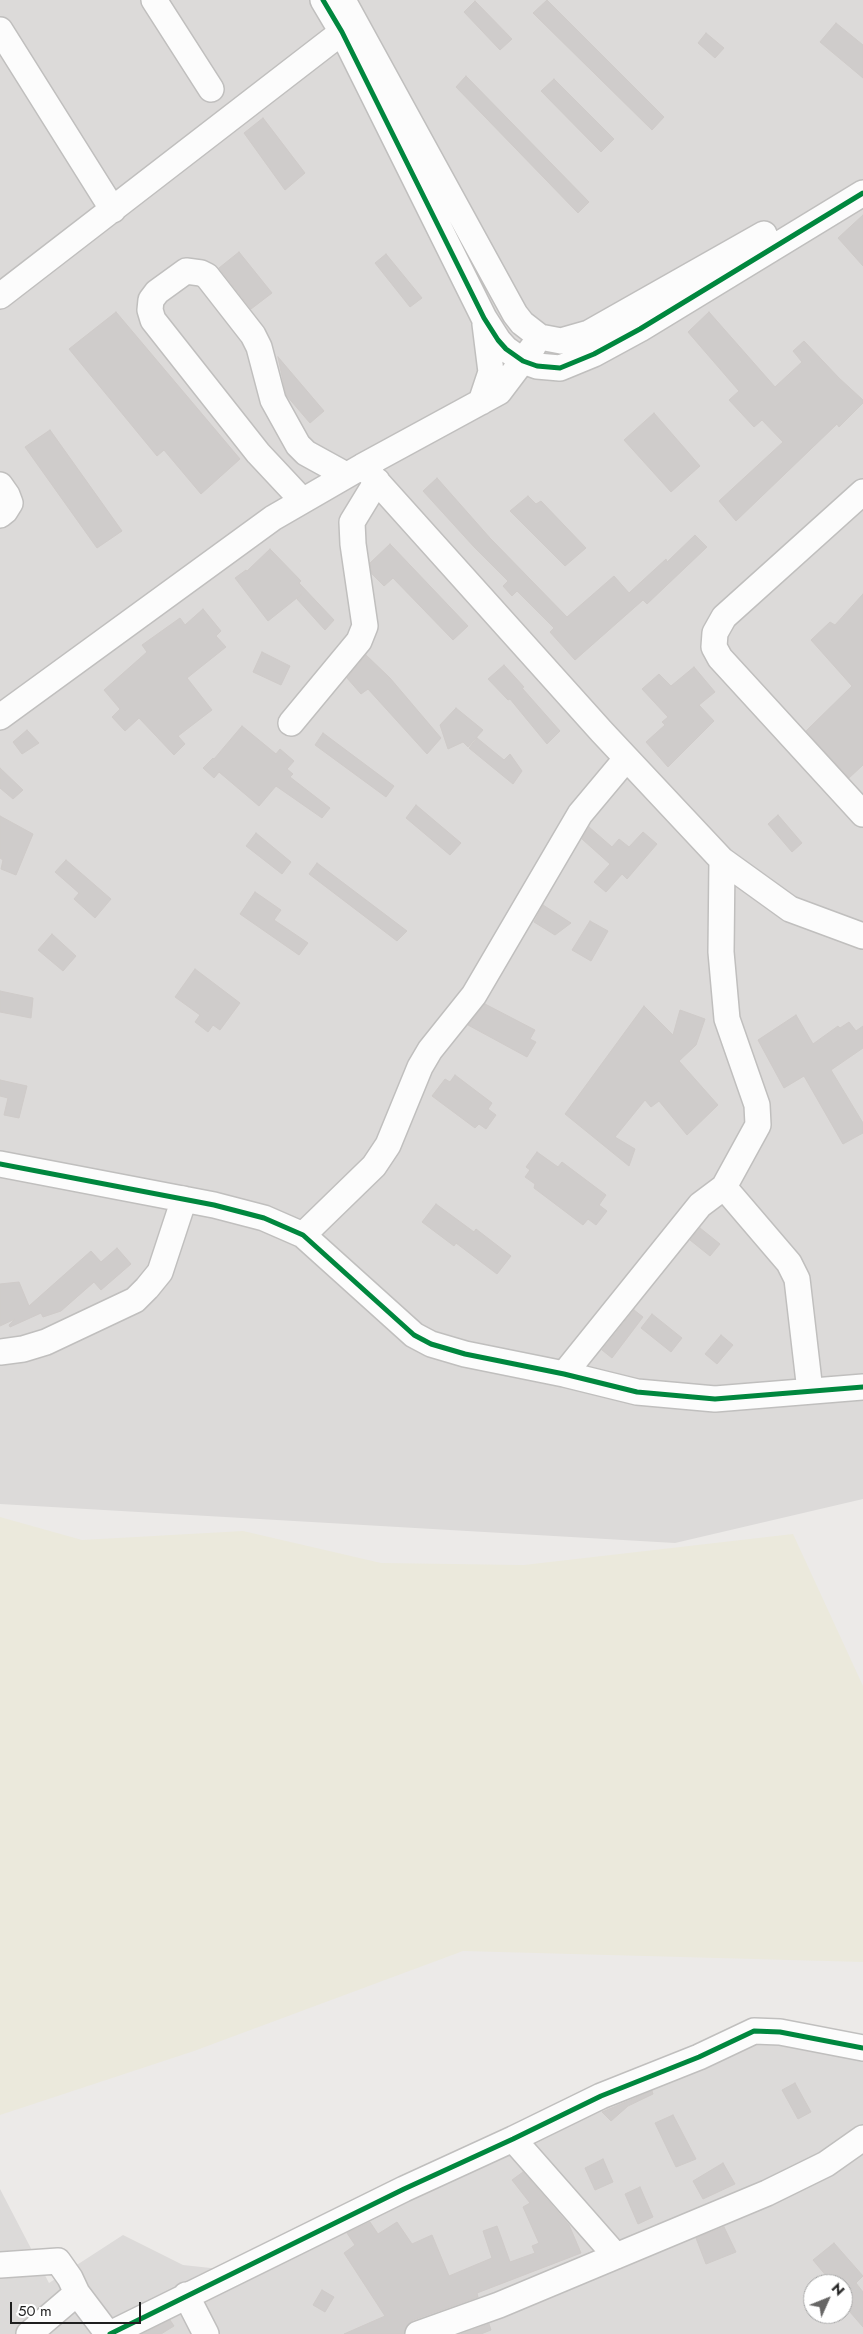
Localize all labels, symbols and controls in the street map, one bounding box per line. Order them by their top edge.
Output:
north arrow [803,2274,853,2324]
text: N [827,2278,849,2300]
scale bar [12,2292,144,2324]
text: 50 m [18,2300,52,2322]

